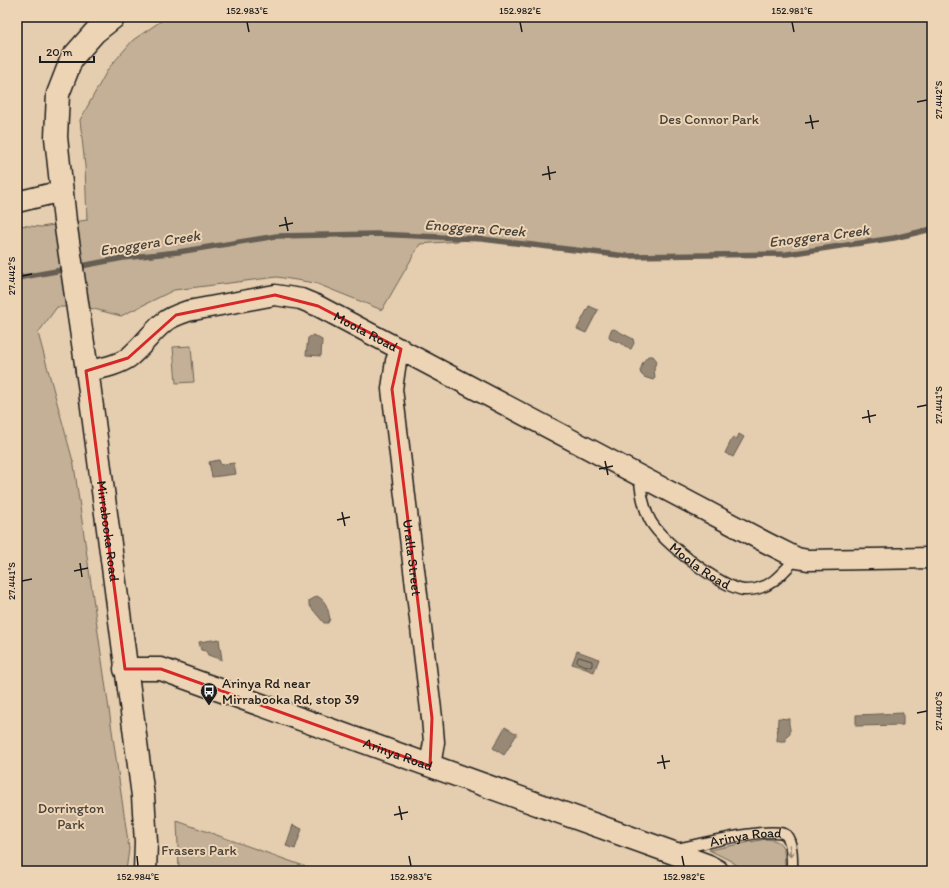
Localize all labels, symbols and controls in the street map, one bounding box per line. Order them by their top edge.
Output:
text: 152.983°E [226,4,269,17]
text: 152.982°E [499,4,541,17]
text: 152.981°E [771,4,813,17]
scale bar [40,38,94,64]
text: 20 m [46,45,73,59]
text: 27.442°S [932,80,945,119]
park label: Des Connor Park [659,111,760,128]
water label: Enoggera Creek [424,215,527,241]
water label: Enoggera Creek [768,221,872,251]
water label: Enoggera Creek [99,226,203,260]
text: 27.442°S [5,256,18,295]
street label: Moola Road [331,307,401,355]
text: 27.441°S [932,386,945,424]
street label: Mirrabooka Road [93,479,123,583]
street label: Uralla Street [399,518,426,597]
street label: Moola Road [666,539,734,593]
text: 27.441°S [5,562,18,600]
place label: Arinya Rd near Mirrabooka Rd, stop 39 [222,675,359,708]
bus stop icon: Arinya Rd near Mirrabooka Rd, stop 39 [199,681,219,706]
text: 27.440°S [932,691,945,731]
street label: Arinya Road [361,734,436,775]
park label: Dorrington Park [38,800,104,833]
street label: Arinya Road [708,824,783,850]
park label: Frasers Park [161,842,238,859]
one-way arrow [787,844,794,857]
text: 152.984°E [117,870,160,883]
text: 152.983°E [390,870,433,883]
text: 152.982°E [663,870,705,883]

